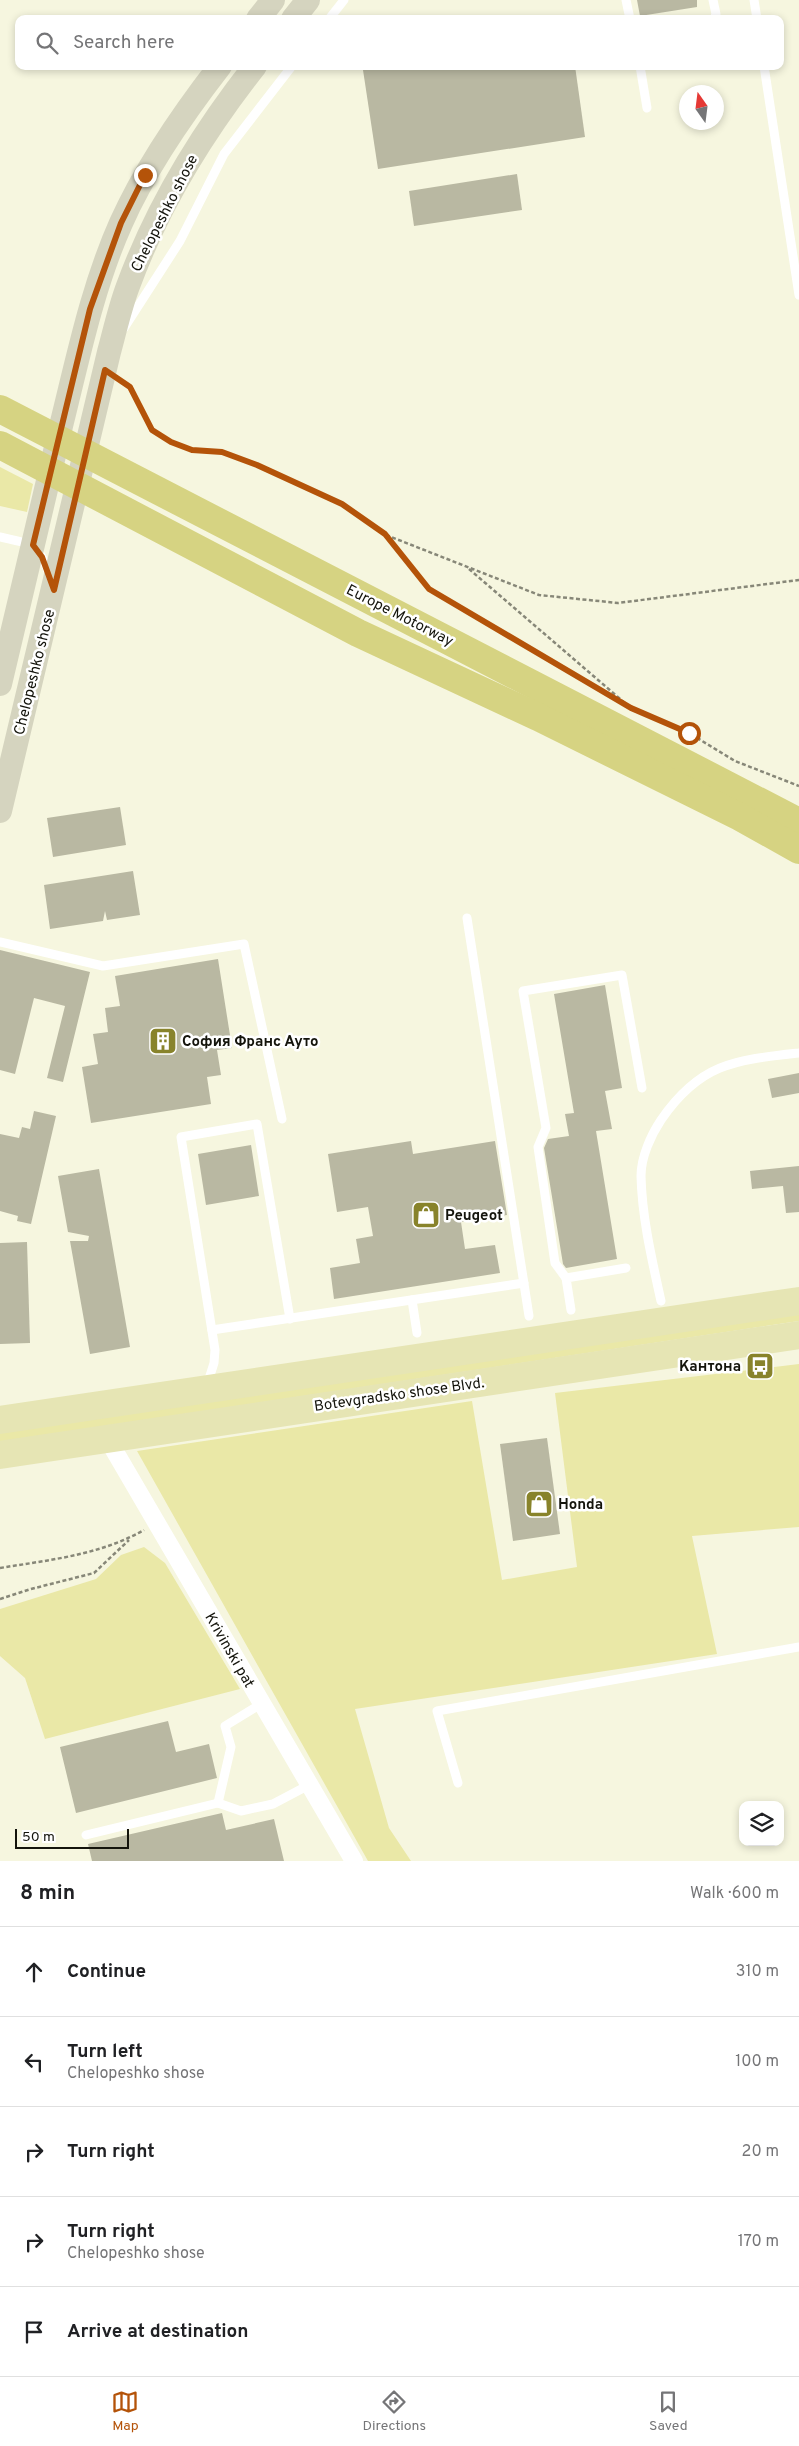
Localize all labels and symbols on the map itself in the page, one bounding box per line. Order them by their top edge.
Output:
north arrow [679,85,724,130]
street label: Chelopeshko shose [128,152,203,275]
route end [134,164,157,187]
street label: Europe Motorway [342,581,456,652]
street label: Chelopeshko shose [11,607,60,737]
route start [678,722,701,745]
building icon: София Франс Ауто [148,1026,178,1056]
place label: София Франс Ауто [182,1033,319,1052]
shop icon: Peugeot [411,1200,441,1230]
place label: Peugeot [445,1207,503,1226]
bus stop icon: Кантона [745,1351,775,1381]
place label: Кантона [679,1358,741,1377]
street label: Botevgradsko shose Blvd. [313,1374,486,1417]
shop icon: Honda [524,1489,554,1519]
place label: Honda [558,1496,603,1515]
street label: Krivinski pat [200,1610,258,1692]
scale bar [15,1826,129,1849]

